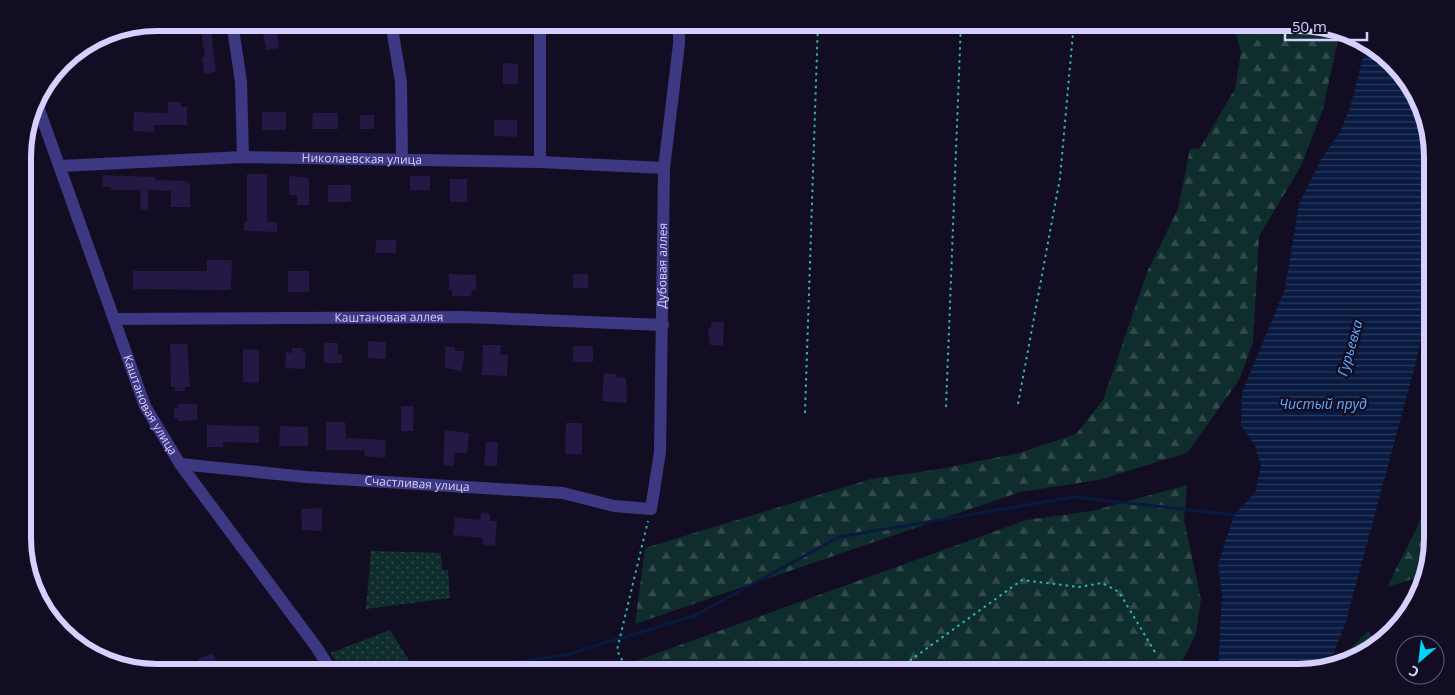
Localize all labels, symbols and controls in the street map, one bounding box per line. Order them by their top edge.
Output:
scale bar [1285,10,1368,42]
text: 50 m [1292,16,1327,36]
street label: Николаевская улица [302,149,422,168]
street label: Дубовая аллея [653,223,671,309]
street label: Каштановая аллея [334,308,444,326]
water label: Гурьевка [1332,317,1367,378]
street label: Каштановая улица [119,352,182,458]
water label: Чистый пруд [1279,394,1367,413]
street label: Счастливая улица [364,472,470,495]
north arrow [1395,635,1445,685]
text: С [1405,661,1422,682]

